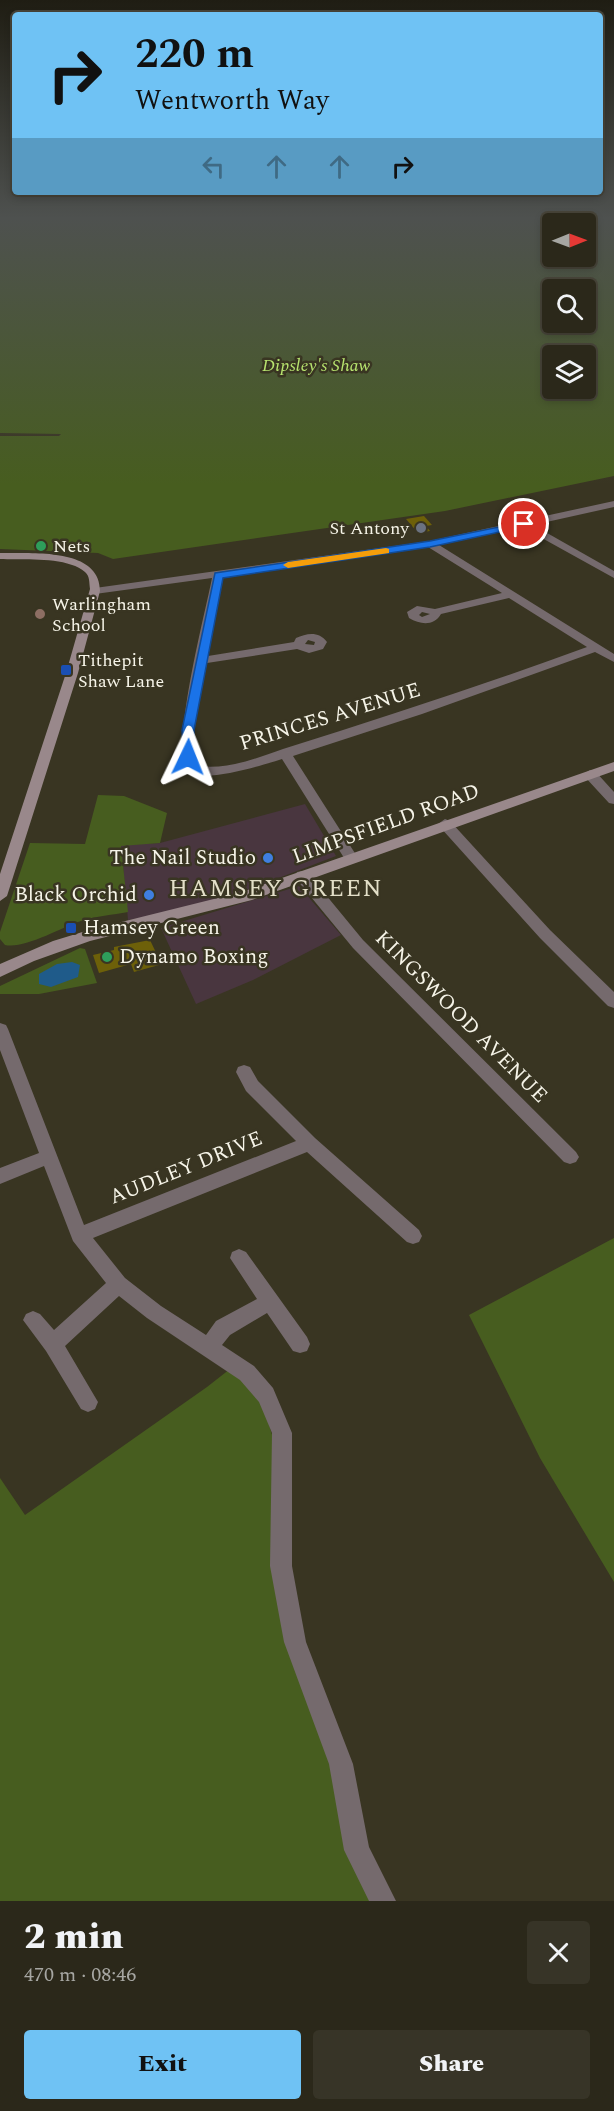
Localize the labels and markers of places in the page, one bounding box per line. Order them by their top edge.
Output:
pin [498,498,549,549]
place label: St Antony [329,515,410,542]
marker: St Antony [414,521,428,535]
place label: Nets [53,533,90,560]
marker: Nets [34,539,48,553]
place label: Warlingham School [52,591,151,639]
marker: Warlingham School [33,607,47,621]
place label: Tithepit Shaw Lane [78,647,164,695]
marker: Tithepit Shaw Lane [59,663,73,677]
place label: The Nail Studio [109,842,256,874]
marker: The Nail Studio [261,851,275,865]
place label: Black Orchid [14,879,137,911]
marker: Black Orchid [142,888,156,902]
place label: Hamsey Green [83,912,220,944]
marker: Hamsey Green [64,921,78,935]
place label: Dynamo Boxing [119,941,269,973]
marker: Dynamo Boxing [100,950,114,964]

